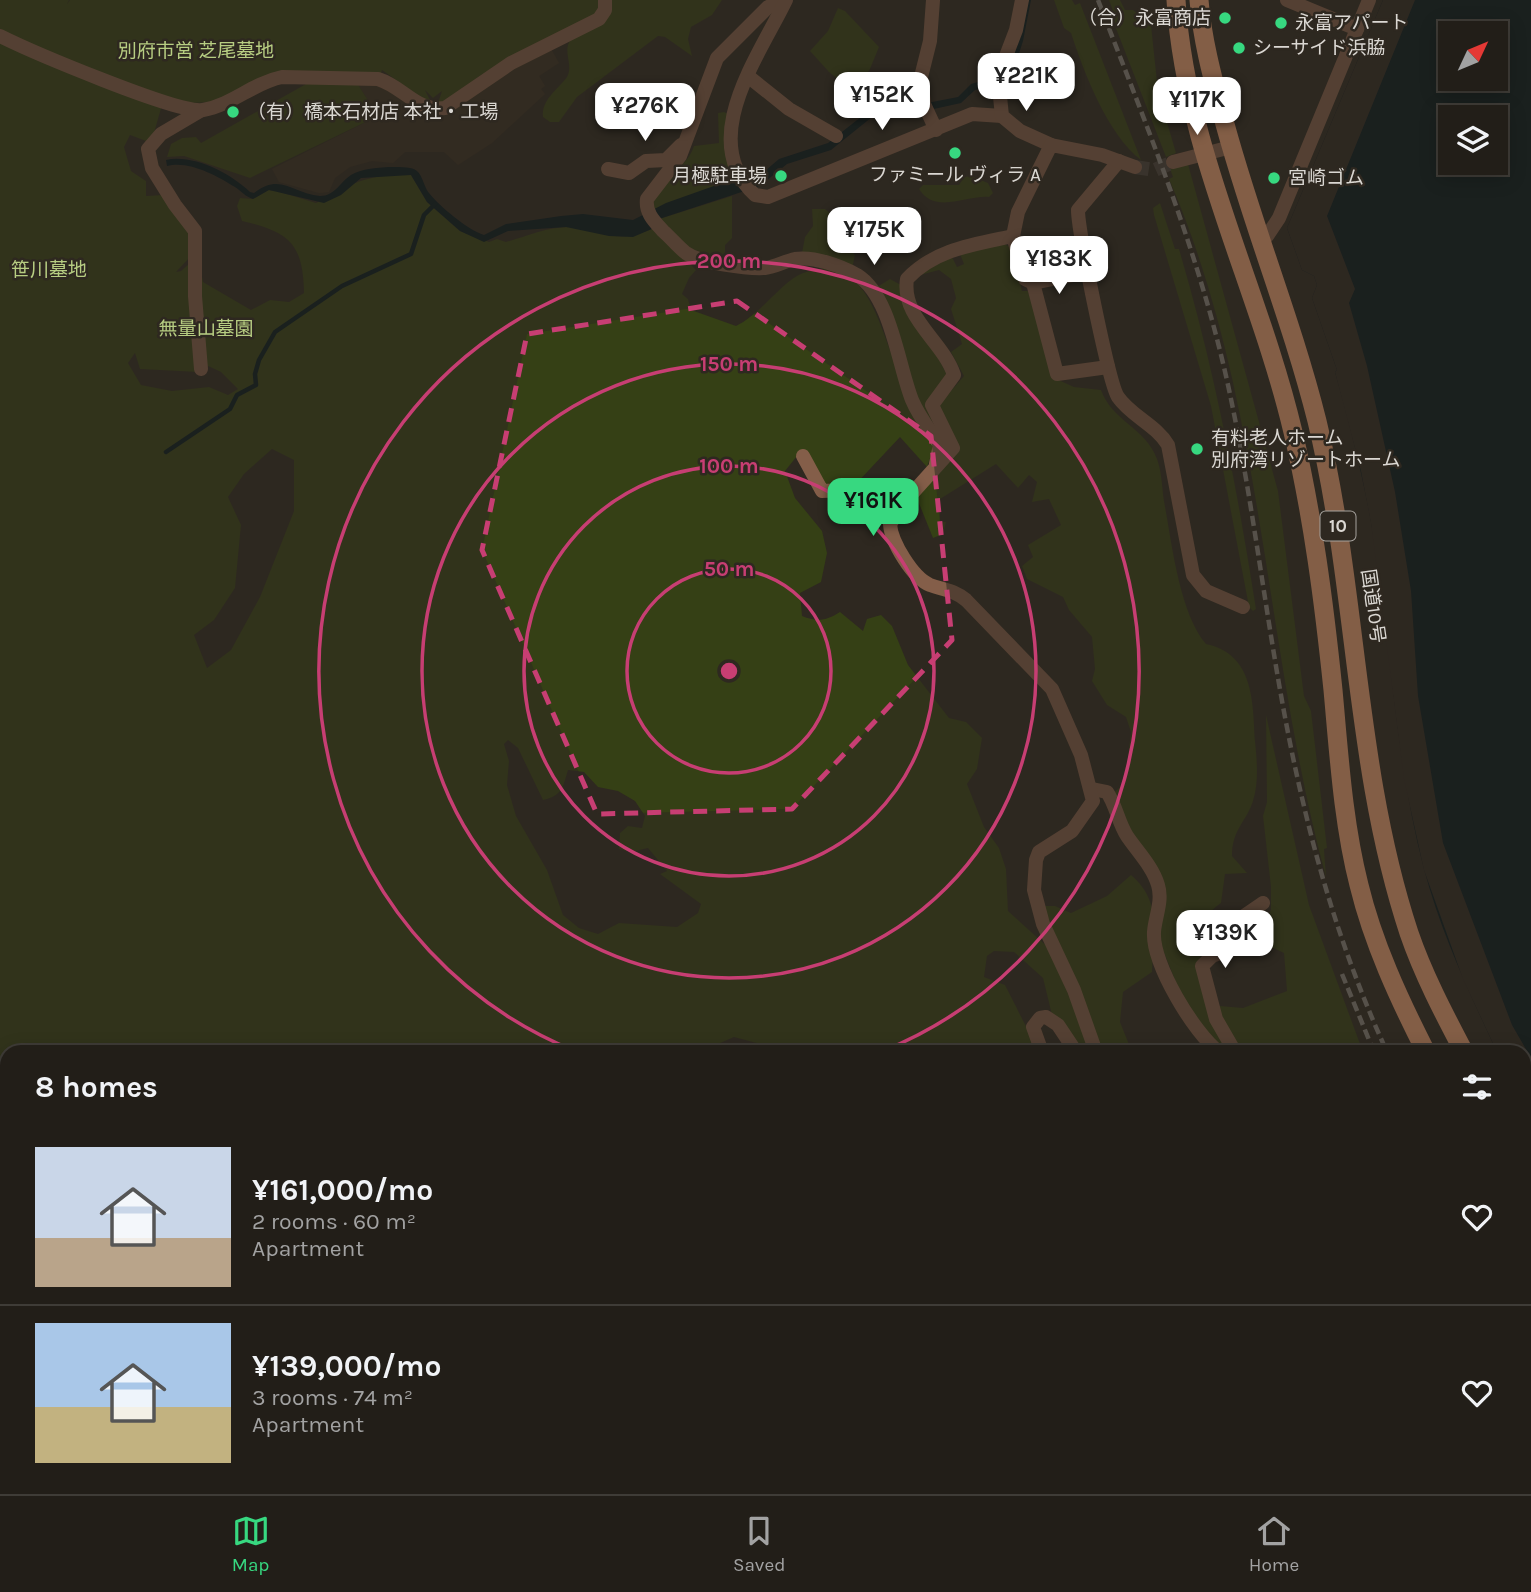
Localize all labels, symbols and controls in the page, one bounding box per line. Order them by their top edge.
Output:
place label: （合）永富商店 [1078,7,1211,29]
marker: （合）永富商店 [1217,10,1233,26]
place label: 永富アパート [1295,12,1409,34]
marker: 永富アパート [1273,15,1289,31]
north arrow [1438,21,1508,91]
map controls [1438,21,1508,175]
place label: シーサイド浜脇 [1253,37,1386,59]
park label: 別府市営 芝尾墓地 [118,40,274,62]
marker: シーサイド浜脇 [1231,40,1247,56]
pin: ¥221K [977,54,1075,113]
text: ¥221K [994,62,1058,89]
pin: ¥152K [833,72,931,132]
pin: ¥117K [1148,78,1246,137]
text: ¥152K [850,81,914,108]
pin: ¥276K [596,83,694,143]
text: ¥117K [1169,86,1225,113]
text: ¥276K [611,92,679,119]
place label: （有）橋本石材店 本社・工場 [247,101,499,123]
marker: （有）橋本石材店 本社・工場 [225,104,241,120]
button: layers [1438,105,1508,175]
marker: ファミール ヴィラ A [947,145,963,161]
place label: ファミール ヴィラ A [869,164,1041,186]
place label: 月極駐車場 [672,165,767,187]
place label: 宮崎ゴム [1288,167,1364,189]
marker: 月極駐車場 [773,168,789,184]
marker: 宮崎ゴム [1266,170,1282,186]
pin: ¥175K [825,208,923,267]
text: ¥175K [843,216,905,243]
pin: ¥183K [1010,236,1108,296]
text: ¥183K [1026,245,1092,272]
text: 200 m [697,249,761,273]
park label: 笹川墓地 [11,259,87,281]
park label: 無量山墓園 [158,318,254,340]
text: 150 m [700,352,758,376]
place label: 有料老人ホーム 別府湾リゾートホーム [1211,427,1400,471]
marker: 有料老人ホーム 別府湾リゾートホーム [1189,441,1205,457]
text: 100 m [699,454,759,478]
pin: ¥161K [824,478,922,538]
text: ¥161K [844,487,902,514]
road number: 10 [1320,512,1356,540]
text: 50 m [704,557,754,581]
street label: 国道10号 [1357,568,1389,644]
centre of rings [717,659,741,683]
pin: ¥139K [1176,911,1274,970]
text: ¥139K [1192,919,1258,946]
icon: filters [1458,1068,1496,1106]
text: 8 homes [35,1069,158,1105]
text: ¥161,000/mo [252,1172,433,1208]
icon: home [91,1175,175,1259]
icon: heart [1458,1198,1496,1236]
text: 2 rooms · 60 m² [252,1208,416,1235]
text: Apartment [252,1235,364,1262]
text: ¥139,000/mo [252,1348,441,1384]
icon: home [91,1351,175,1435]
icon: heart [1458,1374,1496,1412]
text: 3 rooms · 74 m² [252,1384,413,1411]
text: Apartment [252,1411,364,1438]
tab: Map [232,1512,270,1576]
tab: Saved [733,1512,785,1576]
tab: Home [1249,1512,1299,1576]

